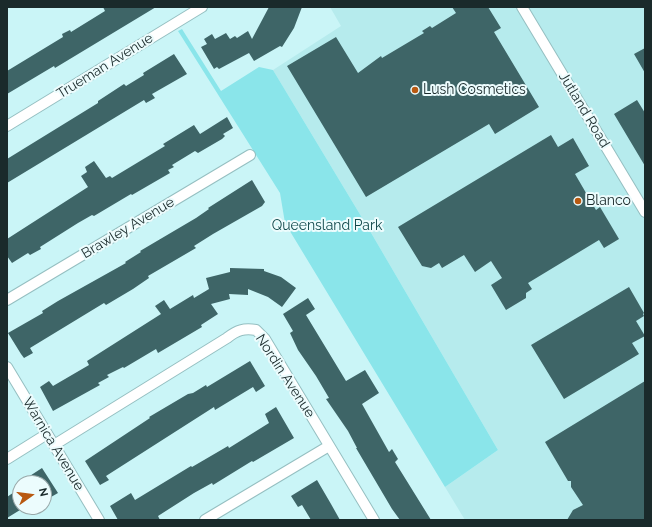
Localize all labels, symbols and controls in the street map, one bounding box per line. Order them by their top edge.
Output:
street label: Trueman Avenue [54,30,156,102]
street label: Jutland Road [555,69,613,151]
place label: Lush Cosmetics [423,82,526,98]
marker: Lush Cosmetics [410,85,420,95]
place label: Blanco [586,193,631,209]
street label: Brawley Avenue [79,194,177,262]
marker: Blanco [573,196,583,206]
park label: Queensland Park [272,218,382,234]
street label: Nordin Avenue [252,331,318,421]
street label: Warnica Avenue [19,394,87,494]
north arrow [12,475,52,515]
text: N [36,487,50,498]

